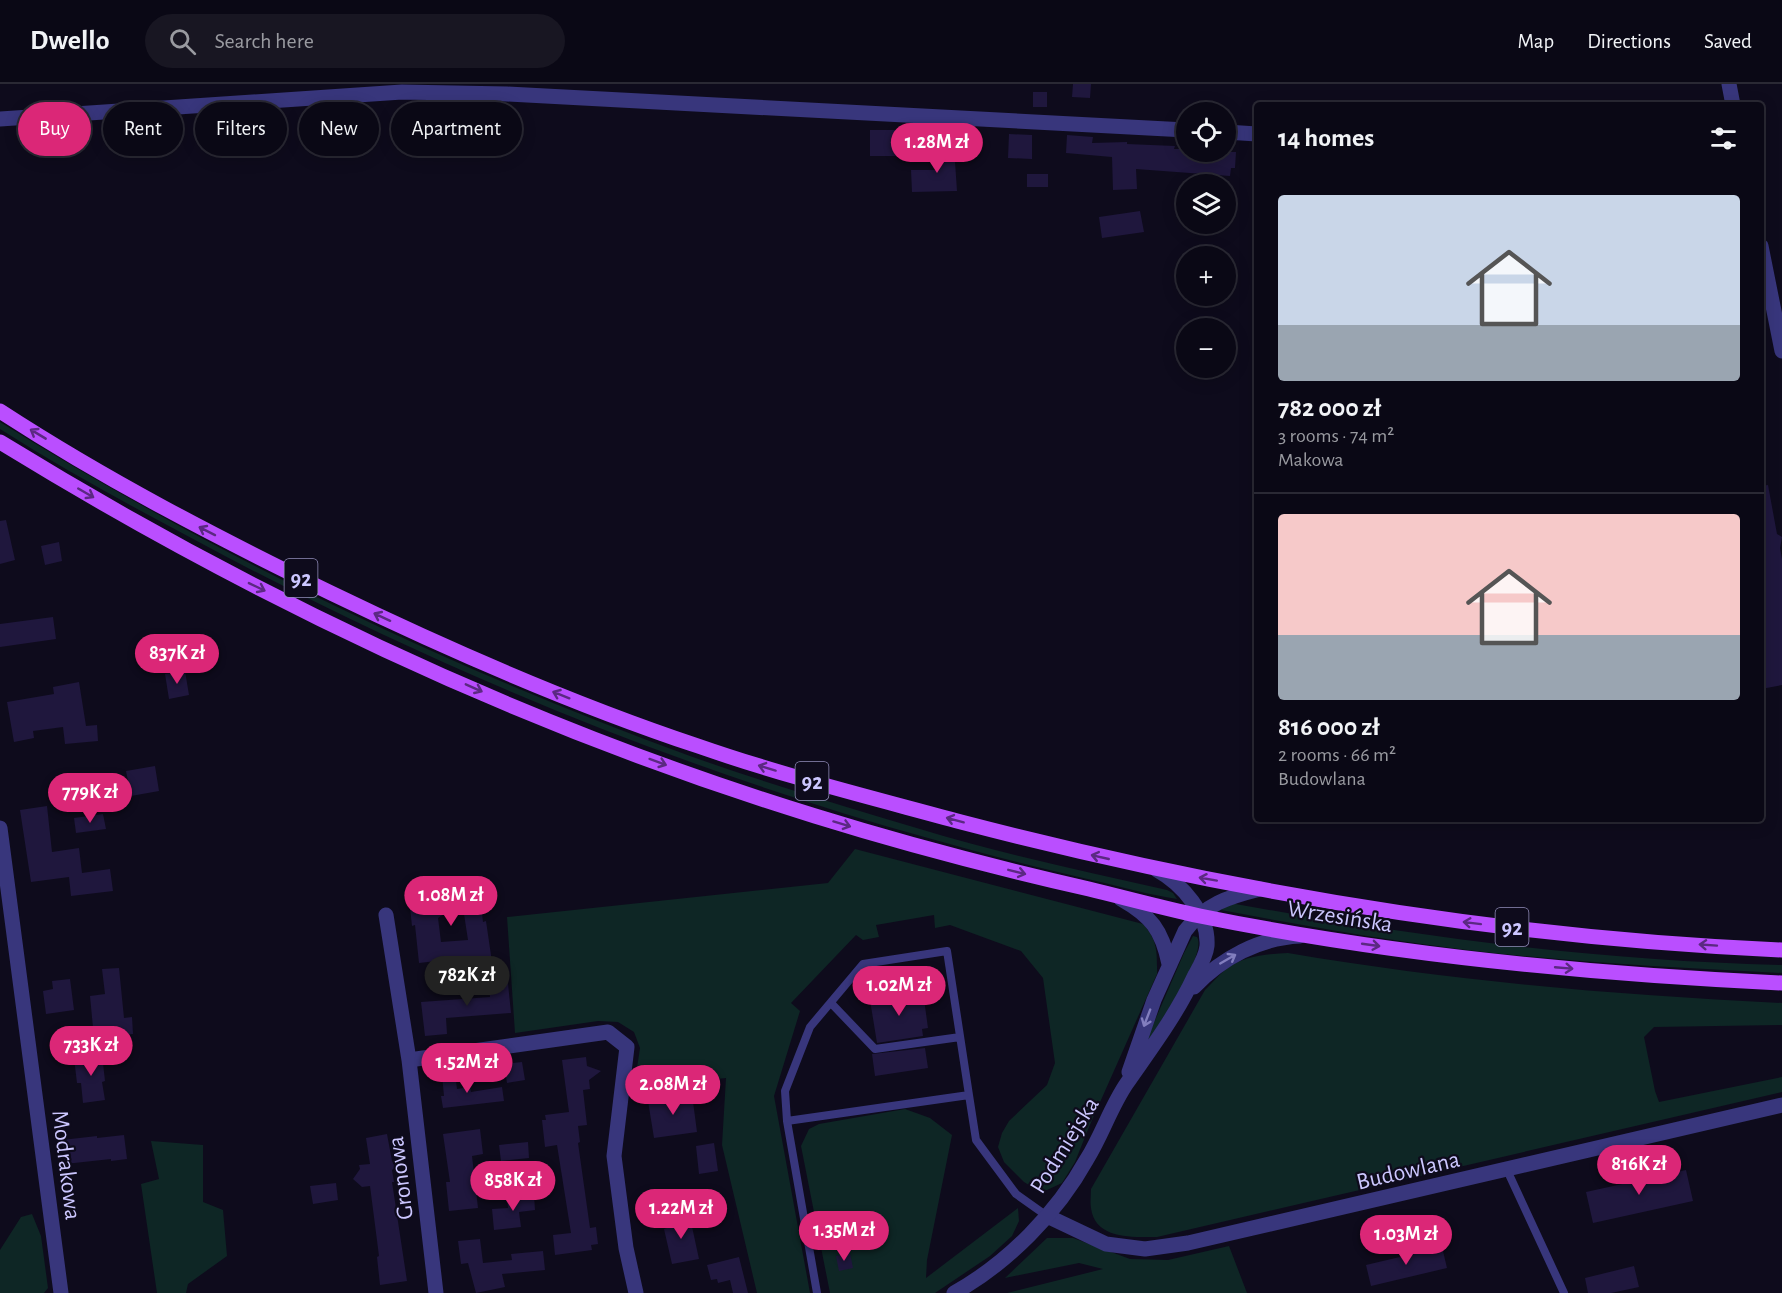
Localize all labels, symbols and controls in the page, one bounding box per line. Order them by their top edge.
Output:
search box [145,14,565,68]
icon: search [166,25,199,58]
text: Dwello [30,27,109,55]
text: Search here [214,30,314,52]
text: Map [1518,31,1554,52]
text: Directions [1587,31,1671,52]
text: Saved [1704,31,1752,52]
chip: Buy [18,102,91,156]
chip: Rent [103,102,183,156]
chip: Filters [195,102,287,156]
chip: New [299,102,379,156]
chip: Apartment [391,102,522,156]
map controls [1176,102,1236,378]
button: locate [1176,102,1236,162]
icon: filters [1707,122,1740,155]
pin: 1.28M zł [875,123,999,174]
text: 14 homes [1278,125,1374,151]
text: 1.28M zł [905,132,969,152]
button: layers [1176,174,1236,234]
icon: home [1455,234,1563,342]
button: + [1176,246,1236,306]
button: − [1176,318,1236,378]
text: 782 000 zł [1278,395,1381,421]
text: 3 rooms · 74 m² [1278,426,1394,446]
one-way arrow [30,428,47,440]
text: Makowa [1278,450,1344,470]
one-way arrow [77,488,94,500]
one-way arrow [199,525,216,537]
icon: home [1455,553,1563,661]
road number: 92 [284,559,318,597]
one-way arrow [248,582,266,593]
one-way arrow [374,611,392,623]
pin: 837K zł [122,634,232,685]
text: 837K zł [149,643,205,663]
one-way arrow [465,683,483,695]
one-way arrow [552,689,570,700]
text: 816 000 zł [1278,714,1380,740]
text: 2 rooms · 66 m² [1278,745,1396,765]
one-way arrow [648,757,667,768]
one-way arrow [758,762,777,773]
road number: 92 [796,762,828,800]
text: Budowlana [1278,769,1366,789]
pin: 779K zł [35,773,145,824]
text: 779K zł [62,782,118,802]
one-way arrow [946,814,965,825]
one-way arrow [832,819,851,830]
one-way arrow [1090,850,1109,862]
one-way arrow [1007,867,1026,879]
one-way arrow [1199,873,1218,884]
pin: 1.08M zł [389,876,513,927]
text: 1.08M zł [418,885,484,905]
street label: Wrzesińska [1286,897,1394,937]
road number: 92 [1496,908,1528,946]
one-way arrow [1462,917,1482,928]
one-way arrow [1361,939,1380,950]
one-way arrow [1698,939,1718,950]
one-way arrow [1218,953,1236,964]
pin: 782K zł [412,956,522,1007]
one-way arrow [1554,963,1574,974]
text: 782K zł [439,965,495,985]
pin: 1.02M zł [837,966,961,1017]
text: 1.02M zł [867,975,931,995]
one-way arrow [1141,1008,1152,1027]
pin: 733K zł [36,1026,146,1077]
text: 733K zł [64,1035,118,1055]
pin: 1.52M zł [405,1043,529,1094]
text: 1.52M zł [435,1052,499,1072]
pin: 2.08M zł [611,1065,735,1116]
text: 2.08M zł [639,1074,707,1094]
street label: Podmiejska [1026,1093,1104,1198]
street label: Modrakowa [47,1109,85,1221]
street label: Gronowa [384,1135,418,1221]
pin: 816K zł [1584,1145,1694,1196]
street label: Budowlana [1354,1147,1462,1195]
text: 816K zł [1611,1154,1667,1174]
pin: 858K zł [458,1161,568,1212]
text: 858K zł [484,1170,542,1190]
pin: 1.22M zł [619,1189,743,1240]
text: 1.22M zł [649,1198,713,1218]
pin: 1.35M zł [782,1211,906,1262]
pin: 1.03M zł [1344,1215,1468,1266]
text: 1.35M zł [813,1220,875,1240]
text: 1.03M zł [1374,1224,1438,1244]

